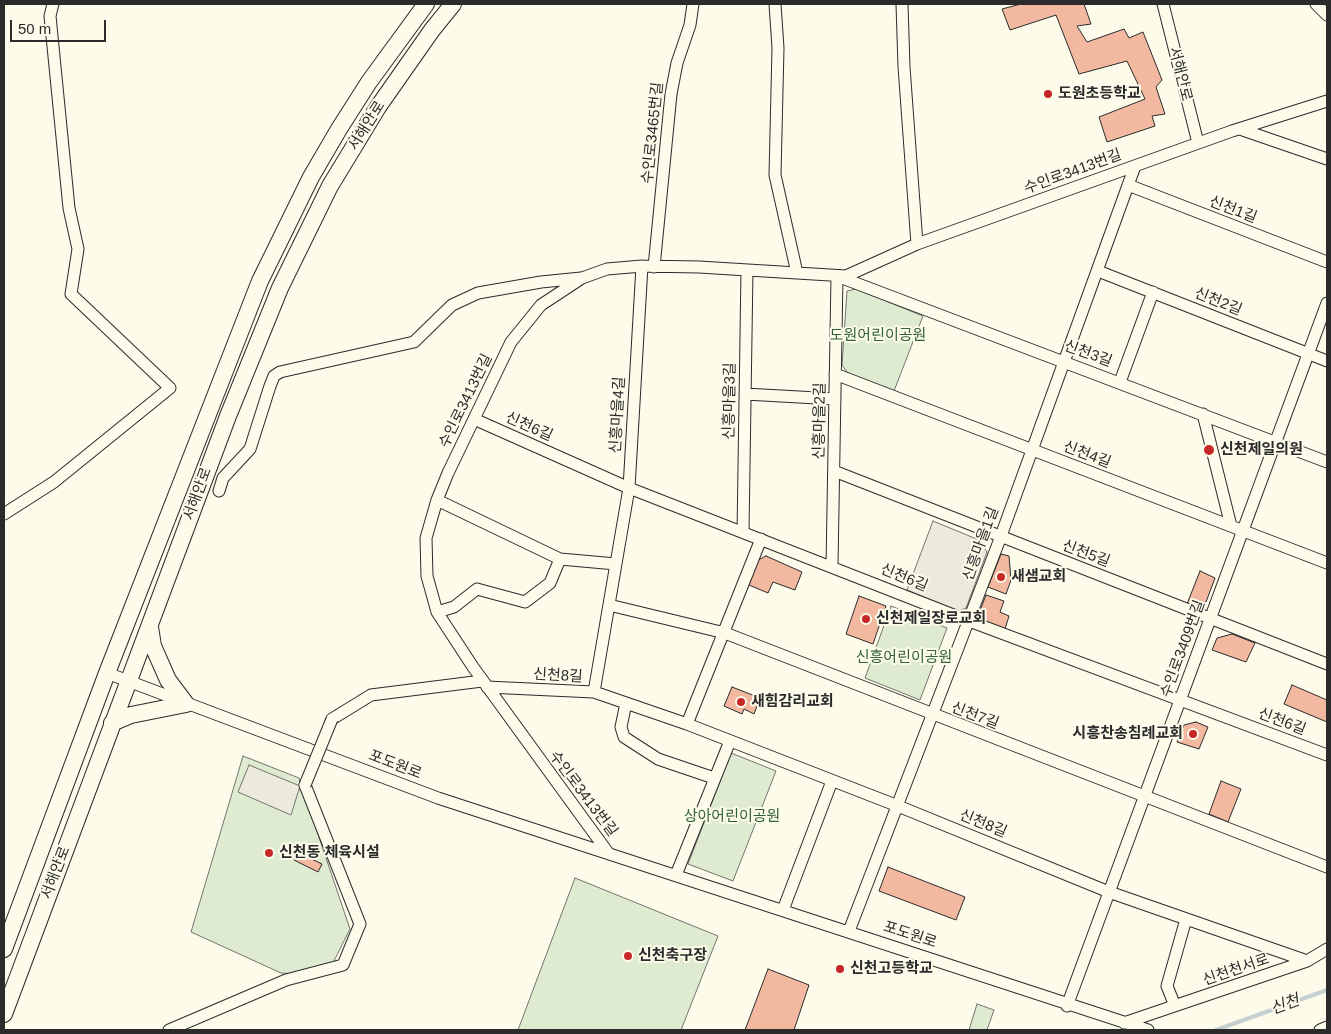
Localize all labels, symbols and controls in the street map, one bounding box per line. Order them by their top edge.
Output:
scale bar [12,10,109,42]
text: 50 m [18,20,51,37]
street label: 서해안로 [1165,45,1195,103]
street label: 수인로3465번길 [639,81,667,185]
place label: 도원초등학교 [1058,85,1141,103]
marker: 도원초등학교 [1042,88,1054,100]
street label: 서해안로 [345,98,389,154]
street label: 수인로3413번길 [1022,146,1124,198]
street label: 신천1길 [1207,193,1259,227]
street label: 신천2길 [1192,284,1244,320]
park label: 도원어린이공원 [830,327,926,345]
street label: 신천3길 [1062,337,1114,371]
street label: 수인로3413번길 [435,351,497,451]
street label: 신흥마을3길 [720,362,740,440]
street label: 신흥마을4길 [607,376,629,454]
street label: 신흥마을2길 [810,382,830,460]
street label: 신천6길 [503,409,555,445]
street label: 신천4길 [1061,438,1113,472]
place label: 신천제일의원 [1220,441,1303,459]
marker: 신천제일의원 [1202,443,1216,457]
street label: 서해안로 [180,465,216,523]
street label: 신흥마을1길 [959,505,1003,583]
street label: 신천5길 [1060,537,1112,571]
street label: 신천6길 [878,560,930,596]
place label: 새샘교회 [1011,568,1066,586]
marker: 새샘교회 [995,571,1007,583]
street label: 수인로3409번길 [1157,598,1209,700]
place label: 신천제일장로교회 [876,610,986,628]
marker: 신천제일장로교회 [860,613,872,625]
park label: 신흥어린이공원 [856,649,952,667]
street label: 신천8길 [533,666,583,686]
place label: 새힘감리교회 [751,693,834,711]
marker: 새힘감리교회 [735,696,747,708]
street label: 신천7길 [949,699,1001,733]
street label: 신천6길 [1256,705,1308,739]
place label: 시흥찬송침례교회 [1073,725,1183,743]
marker: 시흥찬송침례교회 [1187,728,1199,740]
street label: 포도원로 [366,747,424,783]
street label: 수인로3413번길 [545,748,621,840]
street label: 신천8길 [957,806,1009,842]
park label: 상아어린이공원 [684,808,780,826]
street label: 서해안로 [38,844,74,902]
place label: 신천동 체육시설 [279,844,380,862]
marker: 신천동 체육시설 [263,847,275,859]
street label: 포도원로 [881,918,939,952]
place label: 신천축구장 [638,947,707,965]
marker: 신천축구장 [622,950,634,962]
street label: 신천천서로 [1200,950,1272,990]
place label: 신천고등학교 [850,960,933,978]
marker: 신천고등학교 [834,963,846,975]
water label: 신천 [1268,991,1302,1019]

